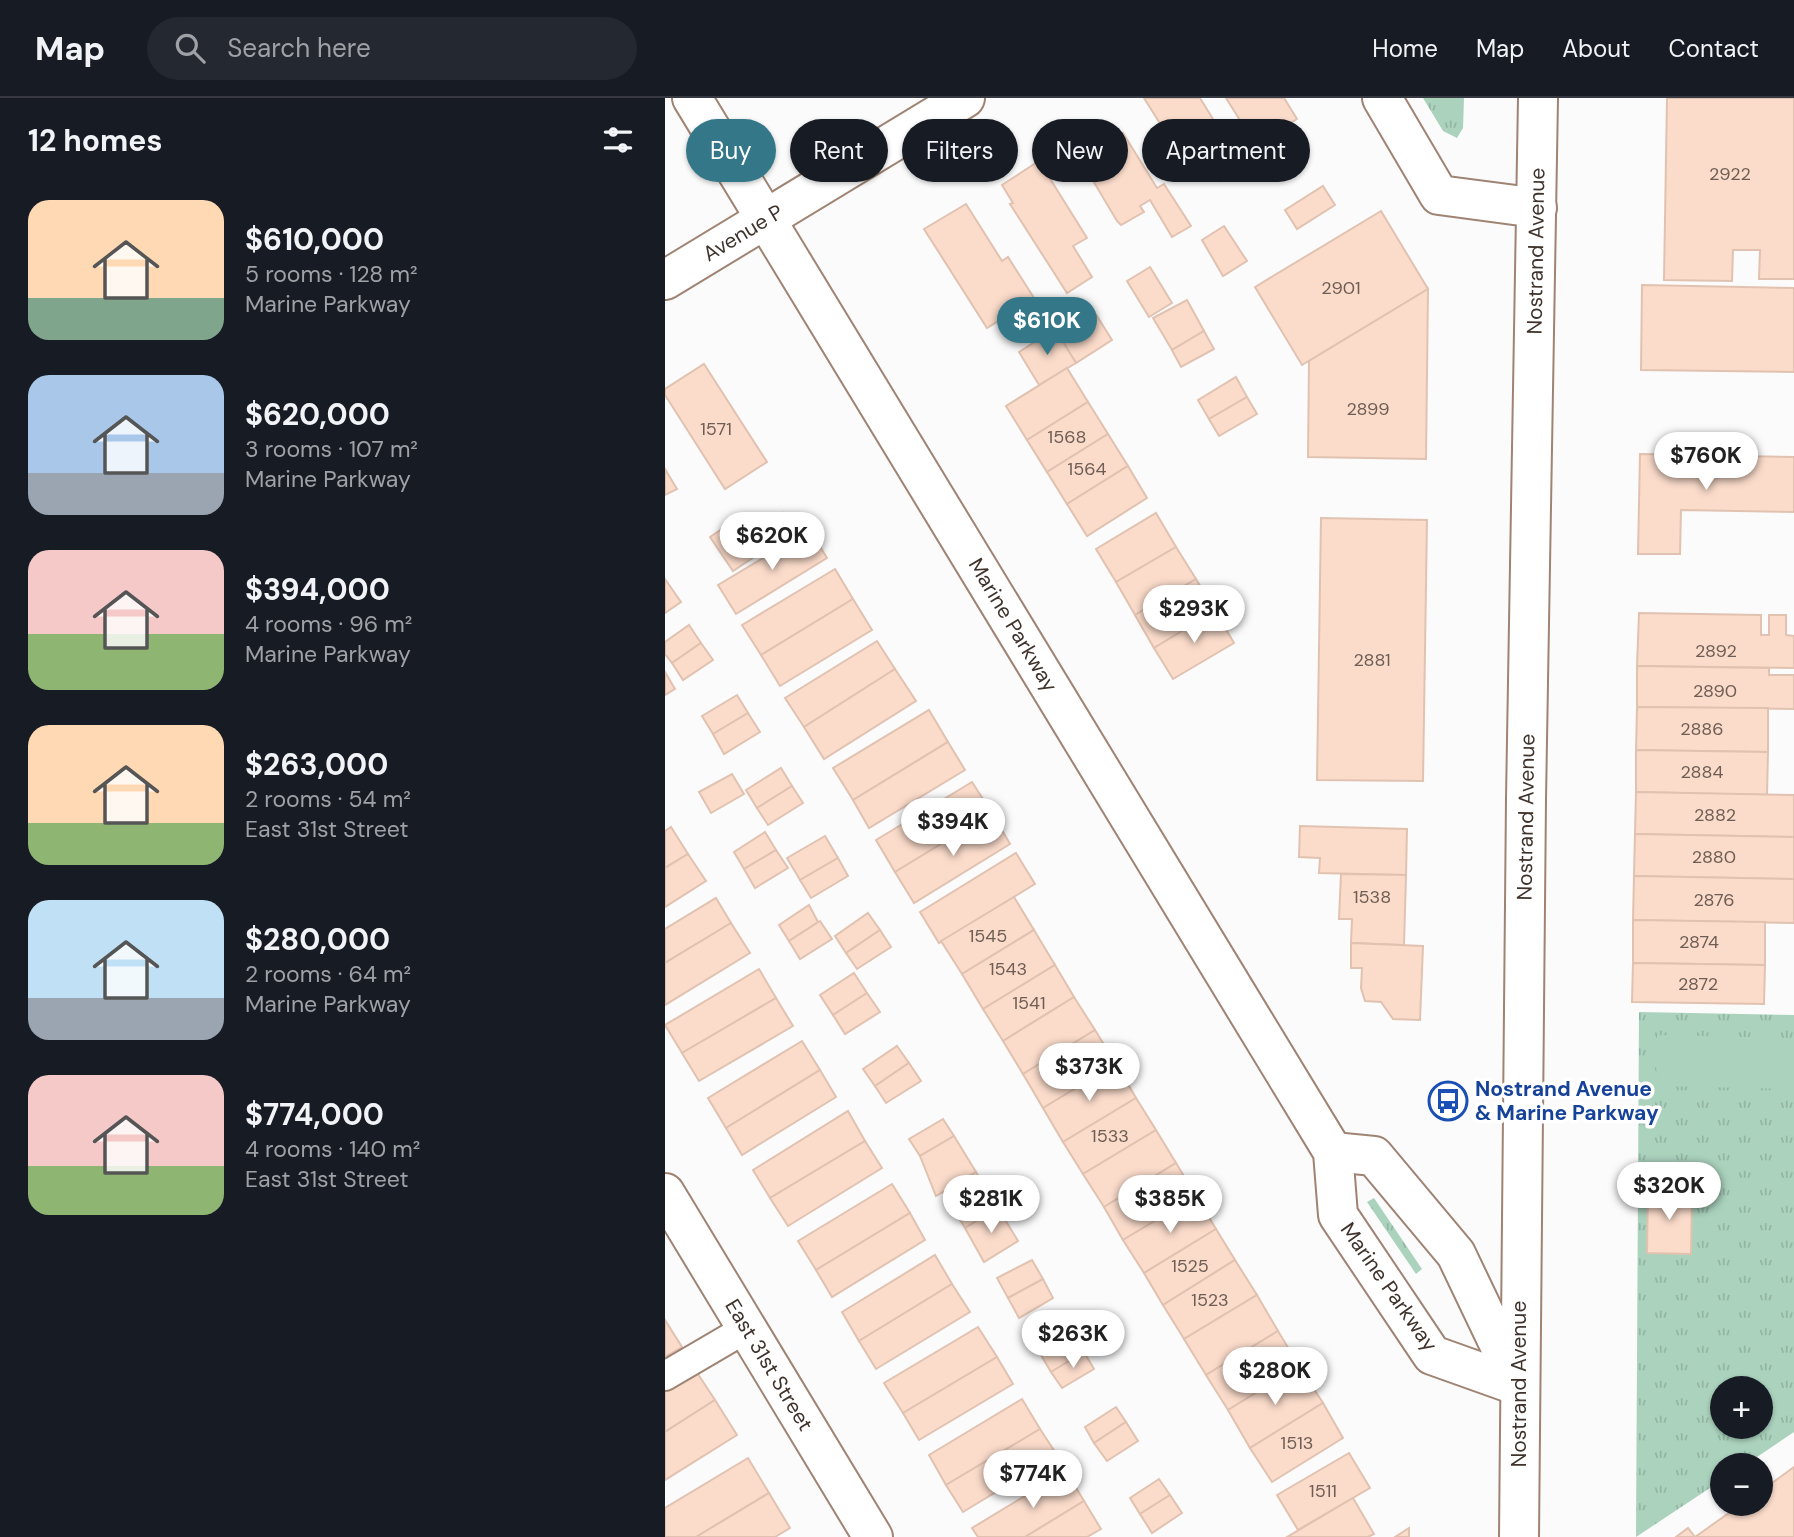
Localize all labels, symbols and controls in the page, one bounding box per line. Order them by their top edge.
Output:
search box [147,17,637,80]
text: Map [35,27,105,70]
icon: search [171,29,209,67]
text: Search here [227,31,371,65]
text: Home [1372,33,1438,64]
text: Map [1476,33,1524,64]
text: About [1562,33,1631,64]
text: Contact [1669,33,1759,64]
chip: Buy [686,119,776,182]
chip: Rent [790,119,888,182]
chip: Filters [902,119,1018,182]
chip: New [1032,119,1128,182]
chip: Apartment [1142,119,1310,182]
text: 12 homes [28,121,162,160]
icon: filters [599,121,637,159]
house number: 2922 [1709,162,1751,186]
street label: Nostrand Avenue [1521,167,1551,335]
street label: Avenue P [698,198,788,268]
text: $610,000 [245,220,384,259]
icon: home [84,228,168,312]
text: 5 rooms · 128 m² [245,259,418,289]
house number: 2901 [1321,276,1361,300]
text: Marine Parkway [245,289,411,319]
pin: $610K [998,298,1096,357]
text: $610K [1013,305,1081,335]
text: $620,000 [245,395,390,434]
house number: 2899 [1346,397,1390,421]
icon: home [84,403,168,487]
house number: 1571 [700,417,732,441]
house number: 1568 [1048,425,1086,449]
pin: $760K [1657,432,1755,492]
text: 3 rooms · 107 m² [245,434,418,464]
text: $760K [1670,440,1742,470]
house number: 1564 [1068,457,1106,481]
text: Marine Parkway [245,464,411,494]
pin: $620K [723,512,821,572]
text: $620K [736,520,808,550]
street label: Marine Parkway [962,553,1064,697]
text: $394,000 [245,570,390,609]
icon: home [84,578,168,662]
pin: $293K [1145,586,1243,645]
text: $293K [1159,593,1229,623]
text: 4 rooms · 96 m² [245,609,412,639]
text: Marine Parkway [245,639,411,669]
house number: 2892 [1695,639,1737,663]
house number: 2881 [1353,648,1391,672]
house number: 2890 [1693,679,1737,703]
house number: 2886 [1680,717,1724,741]
street label: Nostrand Avenue [1511,733,1541,901]
text: $263,000 [245,745,388,784]
icon: home [84,753,168,837]
house number: 2884 [1681,760,1724,784]
text: 2 rooms · 54 m² [245,784,411,814]
pin: $394K [904,798,1002,858]
house number: 2882 [1694,803,1736,827]
text: $394K [917,806,989,836]
text: East 31st Street [245,814,408,844]
house number: 2880 [1692,845,1736,869]
house number: 1538 [1353,885,1391,909]
house number: 2876 [1694,888,1735,912]
text: $280,000 [245,920,390,959]
house number: 1545 [969,924,1007,948]
icon: home [84,928,168,1012]
house number: 2874 [1679,930,1719,954]
house number: 1543 [989,957,1027,981]
text: 2 rooms · 64 m² [245,959,411,989]
house number: 2872 [1678,972,1718,996]
text: Marine Parkway [245,989,411,1019]
house number: 1541 [1012,991,1046,1015]
pin: $373K [1040,1044,1138,1103]
text: $373K [1055,1051,1123,1081]
place label: Nostrand Avenue & Marine Parkway [1475,1075,1659,1127]
bus stop icon: Nostrand Avenue & Marine Parkway [1427,1080,1469,1122]
text: $774,000 [245,1095,384,1134]
icon: home [84,1103,168,1187]
house number: 1533 [1091,1124,1129,1148]
text: 4 rooms · 140 m² [245,1134,420,1164]
pin: $320K [1620,1162,1718,1222]
text: East 31st Street [245,1164,408,1194]
text: $320K [1633,1170,1705,1200]
pin: $281K [942,1176,1040,1235]
pin: $385K [1121,1176,1219,1235]
text: $281K [959,1183,1023,1213]
text: $385K [1134,1183,1206,1213]
street label: Marine Parkway [1334,1217,1444,1357]
house number: 1525 [1171,1254,1209,1278]
house number: 1523 [1191,1288,1229,1312]
street label: East 31st Street [719,1294,819,1436]
street label: Nostrand Avenue [1505,1301,1533,1467]
pin: $263K [1024,1310,1122,1370]
text: $263K [1038,1318,1108,1348]
pin: $280K [1226,1348,1324,1407]
text: $280K [1239,1355,1311,1385]
map controls [1710,1376,1773,1516]
button: + [1710,1376,1773,1439]
house number: 1513 [1281,1431,1313,1455]
pin: $774K [984,1450,1082,1510]
button: − [1710,1453,1773,1516]
text: $774K [999,1458,1067,1488]
house number: 1511 [1309,1479,1337,1503]

